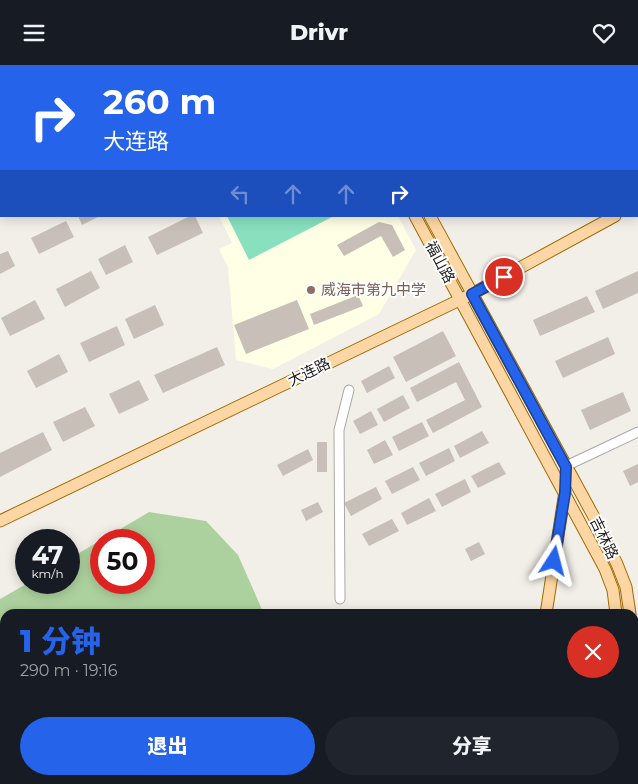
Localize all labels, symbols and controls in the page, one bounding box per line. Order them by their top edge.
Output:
icon: menu [20,19,48,47]
text: Drivr [290,19,348,46]
icon: heart [590,19,618,47]
text: 260 m [103,80,216,123]
icon: right [20,85,85,150]
text: 大连路 [103,128,169,155]
icon: left [226,180,254,208]
icon: ahead [279,180,307,208]
icon: ahead [332,180,360,208]
icon: right [385,180,413,208]
street label: 福山路 [421,237,459,286]
pin [483,256,525,298]
icon: arrive [490,263,518,291]
place label: 威海市第九中学 [321,280,426,299]
marker: 威海市第九中学 [305,284,317,296]
street label: 大连路 [284,353,333,390]
street label: 吉林路 [586,513,623,562]
speed limit sign: 50 [90,529,155,594]
position arrow [527,534,579,586]
text: 47 [32,540,63,570]
text: km/h [31,566,64,581]
text: 1 分钟 [20,623,101,660]
button: close [567,626,619,678]
text: 290 m · 19:16 [20,661,117,680]
button: 退出 [20,717,315,775]
button: 分享 [325,717,619,775]

